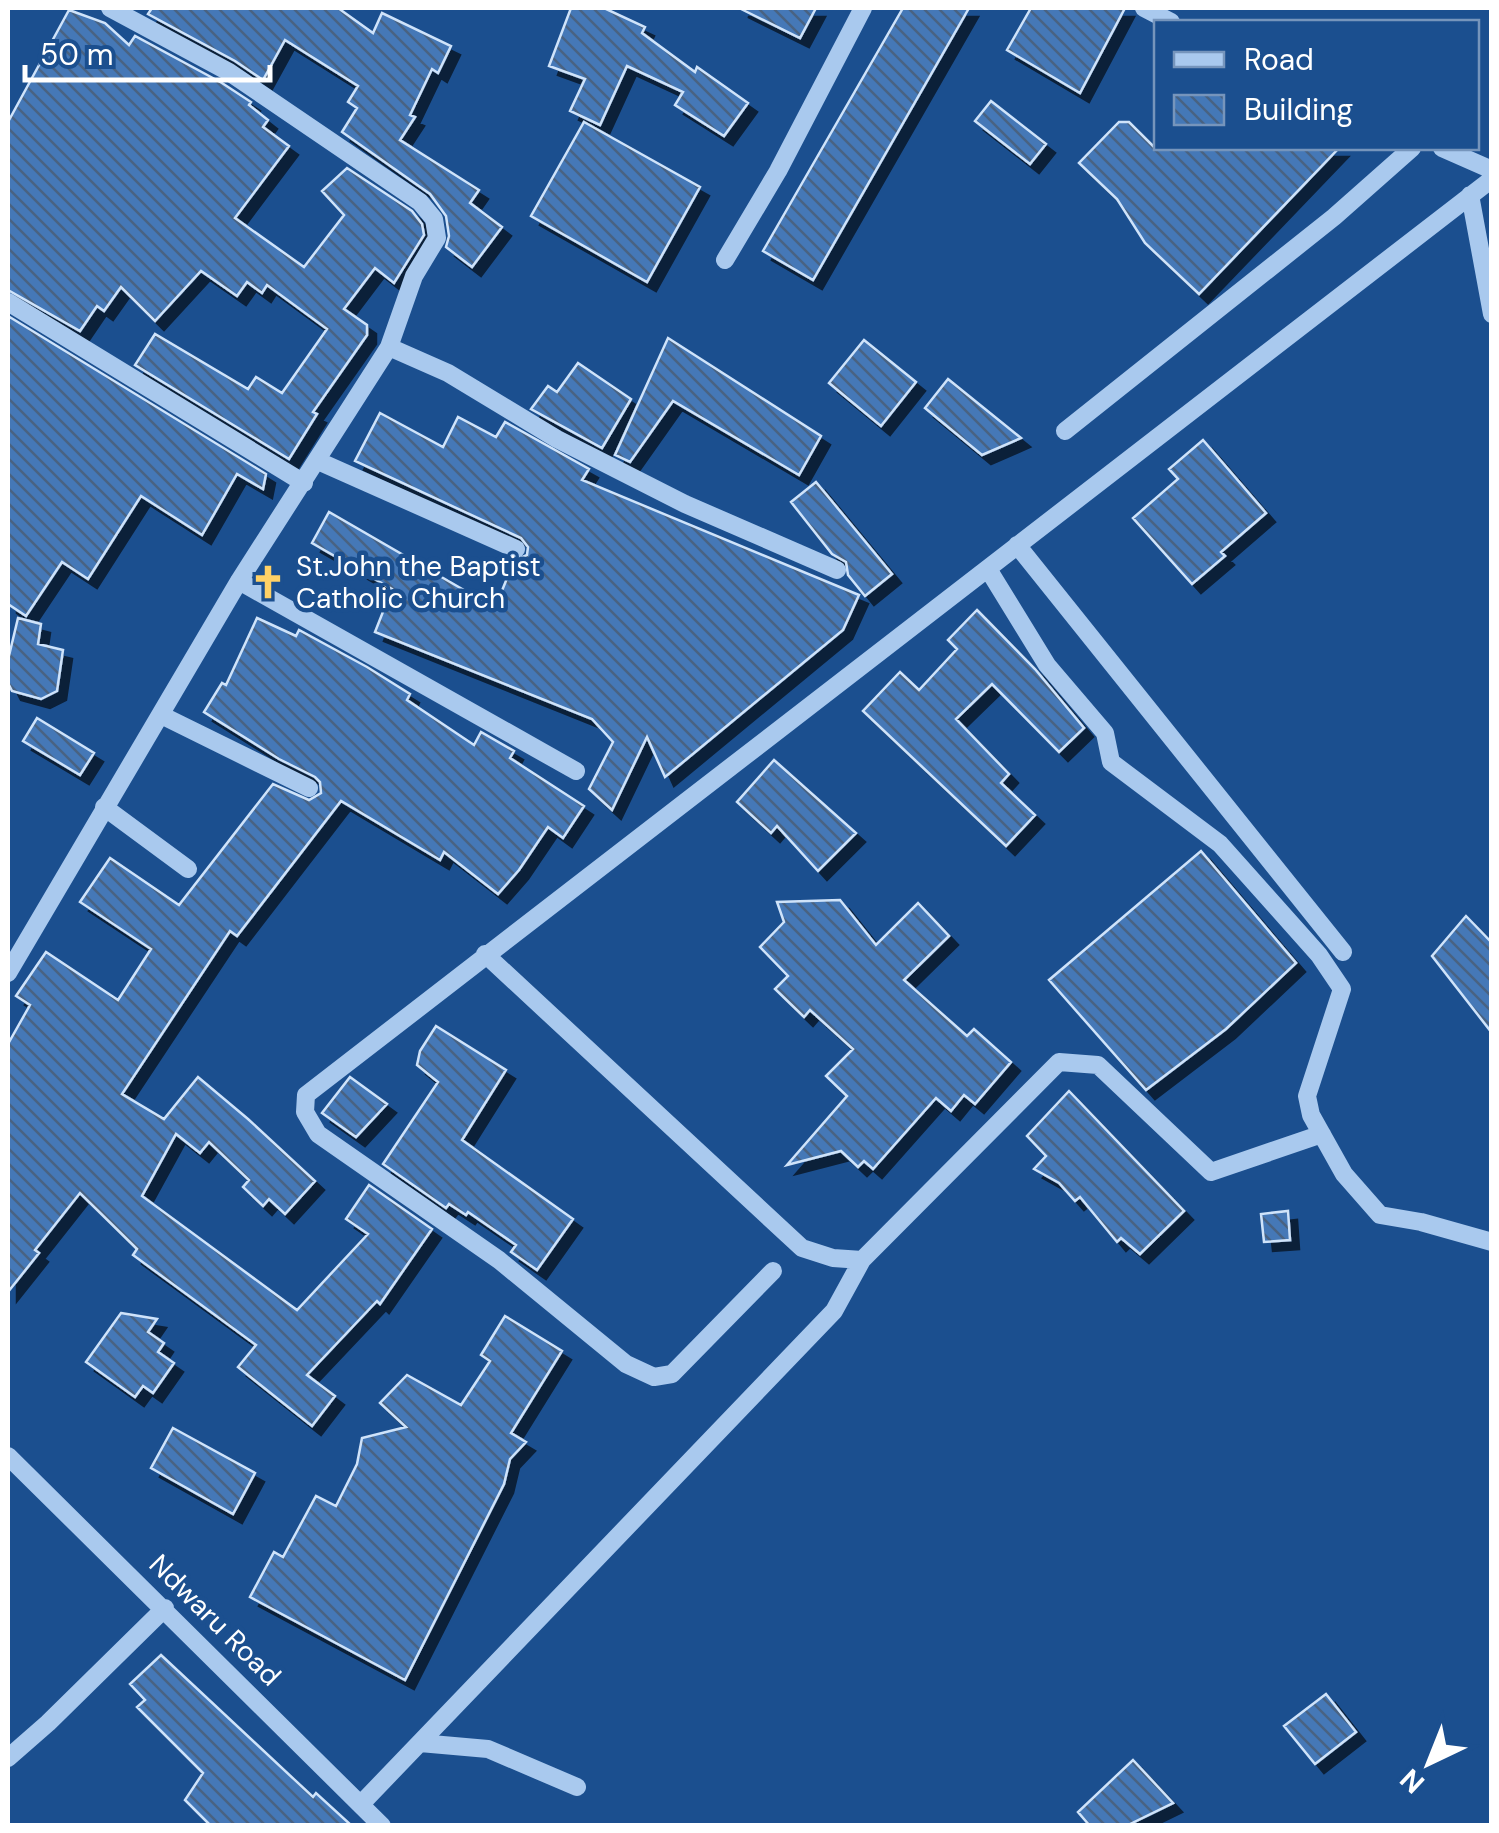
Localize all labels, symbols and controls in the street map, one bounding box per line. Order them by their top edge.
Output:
scale bar [25,20,270,82]
legend [1154,20,1479,150]
text: 50 m [40,35,114,74]
text: Road [1244,40,1314,79]
text: Building [1244,90,1353,129]
place label: St.John the Baptist Catholic Church [296,548,541,617]
church icon: St.John the Baptist Catholic Church [249,563,287,601]
street label: Ndwaru Road [141,1546,289,1694]
north arrow [1379,1713,1479,1813]
text: N [1392,1760,1432,1801]

